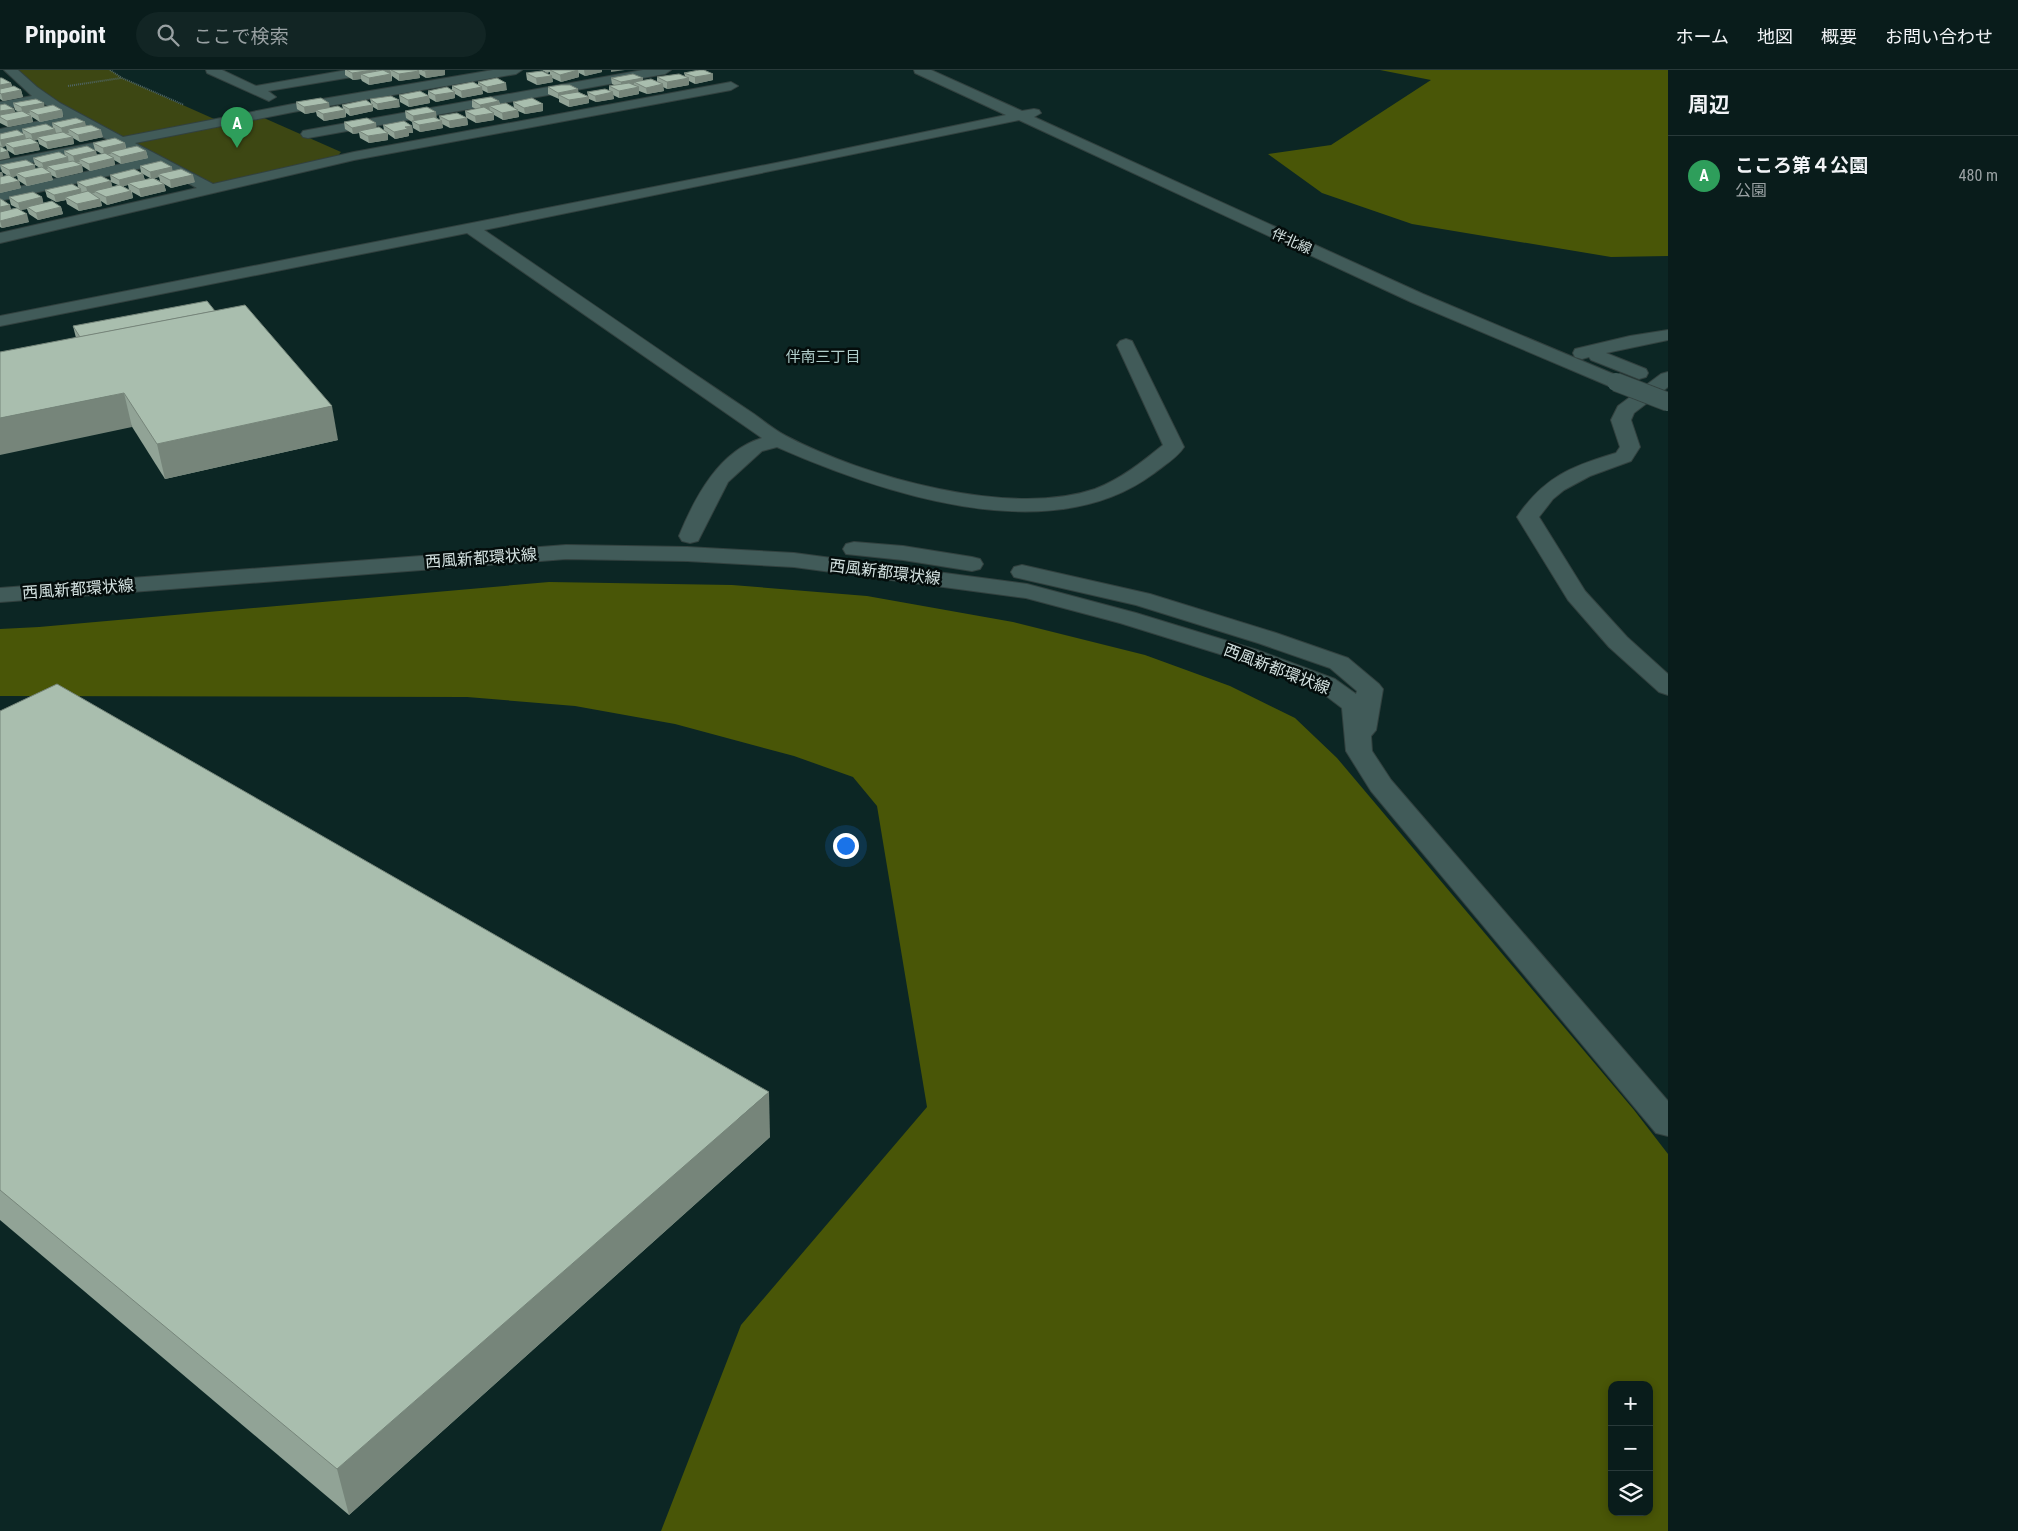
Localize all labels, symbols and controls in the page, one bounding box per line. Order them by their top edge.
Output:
search box [136,12,486,57]
text: Pinpoint [25,21,106,49]
icon: search [154,21,182,49]
text: ここで検索 [194,25,289,48]
text: ホーム [1676,26,1729,47]
text: 地図 [1757,26,1793,47]
text: 概要 [1821,26,1857,47]
text: お問い合わせ [1885,26,1993,47]
text: 周辺 [1688,93,1730,117]
pin: A [221,107,253,148]
text: こころ第４公園 [1735,154,1868,177]
text: A [1699,166,1709,185]
text: 480 m [1959,166,1998,185]
text: 公園 [1735,181,1767,200]
street label: 伴北線 [1270,225,1314,257]
district label: 伴南三丁目 [785,348,861,366]
street label: 西風新都環状線 [424,545,538,571]
street label: 西風新都環状線 [828,556,942,588]
street label: 西風新都環状線 [21,576,135,602]
street label: 西風新都環状線 [1221,640,1333,698]
your location [833,833,859,859]
map controls [1608,1381,1653,1516]
button: + [1608,1381,1653,1426]
button: − [1608,1426,1653,1471]
button: layers [1608,1471,1653,1516]

